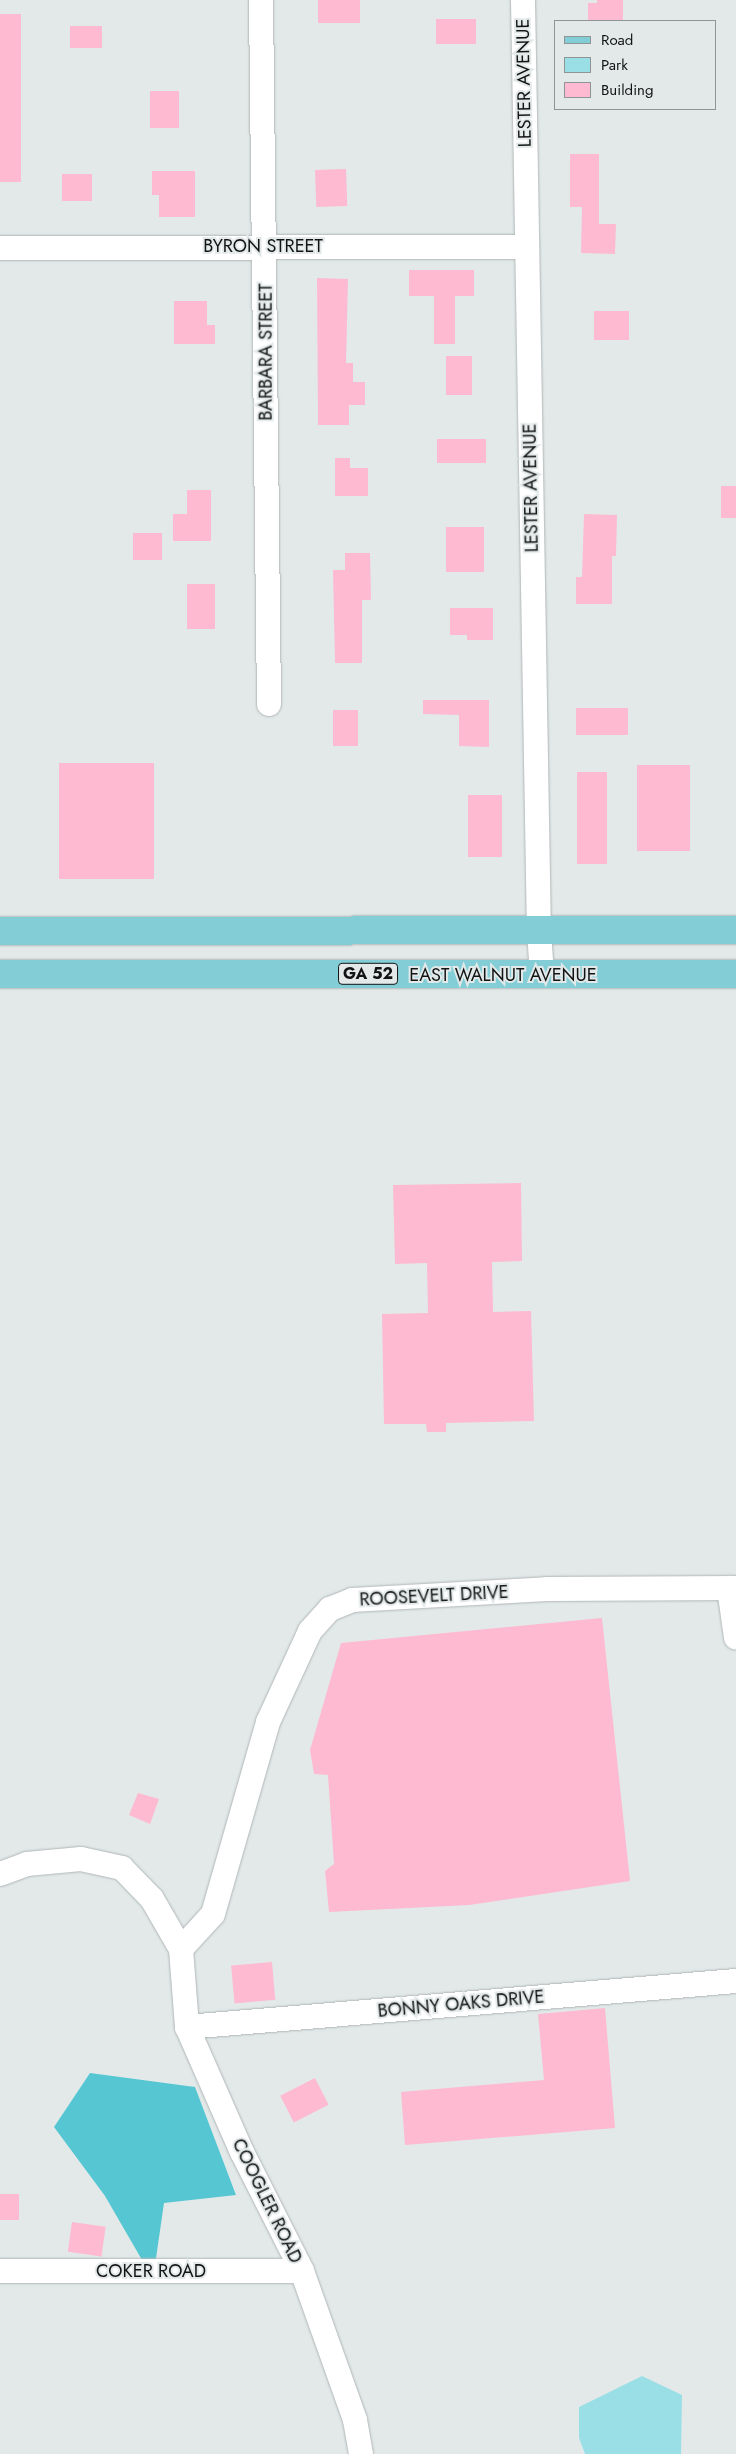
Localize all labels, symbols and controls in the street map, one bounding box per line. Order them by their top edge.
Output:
street label: LESTER AVENUE [512,19,536,147]
legend [554,20,716,110]
text: Road [601,29,633,51]
text: Park [601,54,628,76]
text: Building [601,79,653,101]
street label: BYRON STREET [203,235,323,257]
street label: BARBARA STREET [255,283,277,421]
street label: LESTER AVENUE [519,424,543,552]
road number: GA 52 [338,961,398,988]
street label: EAST WALNUT AVENUE [409,964,597,986]
street label: ROOSEVELT DRIVE [359,1581,509,1611]
street label: BONNY OAKS DRIVE [377,1986,545,2022]
street label: COOGLER ROAD [227,2135,307,2267]
street label: COKER ROAD [96,2260,206,2282]

